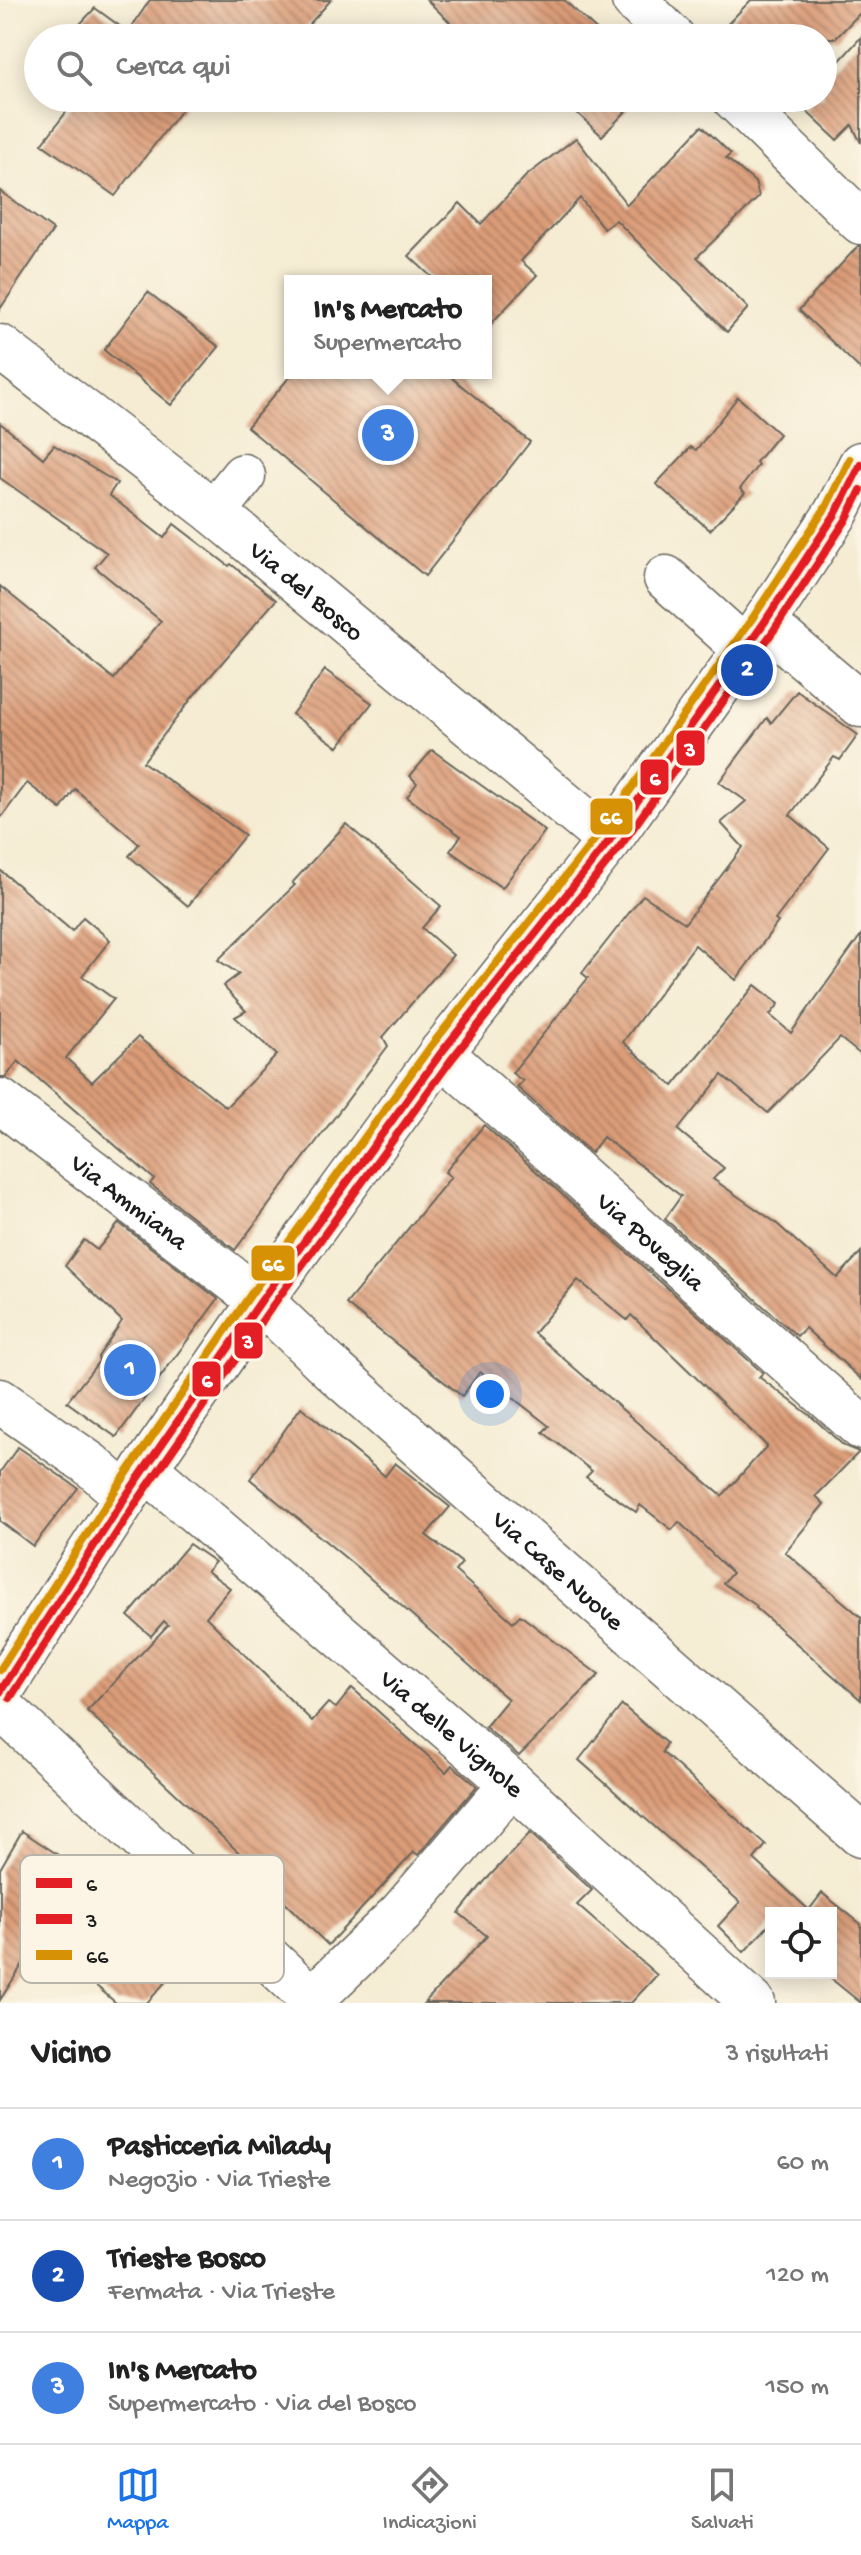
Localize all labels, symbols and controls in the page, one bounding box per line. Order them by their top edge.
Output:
search box [24,24,837,112]
icon: search [52,46,96,90]
text: Cerca qui [116,51,231,86]
popup [284,275,492,379]
text: In's Mercato [314,294,462,329]
text: Supermercato [314,329,462,360]
pin: 3 [362,405,414,465]
street label: Via del Bosco [240,536,368,650]
pin: 2 [721,640,773,700]
line badge: 3 [675,729,706,767]
text: 3 [683,739,696,765]
line badge: 6 [639,758,670,796]
text: 6 [649,768,661,794]
line badge: 66 [589,797,634,836]
text: 66 [600,807,623,833]
street label: Via Ammiana [62,1149,194,1260]
street label: Via Poveglia [587,1187,710,1301]
line badge: 66 [250,1244,296,1282]
text: 66 [262,1254,285,1280]
line badge: 3 [233,1321,264,1360]
text: 3 [241,1331,254,1357]
pin: 1 [104,1340,156,1400]
line badge: 6 [191,1360,222,1398]
text: 6 [201,1370,213,1396]
your location [470,1374,510,1414]
street label: Via Case Nuove [483,1505,629,1639]
street label: Via delle Vignole [371,1665,529,1807]
legend [20,1855,284,1983]
text: 6 [86,1874,98,1900]
map controls [765,1907,837,1979]
button: locate [765,1907,837,1979]
text: 3 [85,1910,97,1936]
text: 66 [86,1946,109,1972]
text: Vicino [32,2035,111,2075]
text: 3 risultati [726,2040,829,2071]
text: Pasticceria Milady [108,2131,331,2166]
text: 1 [53,2149,63,2180]
text: 60 m [776,2149,829,2180]
text: Negozio · Via Trieste [108,2166,330,2197]
text: Trieste Bosco [108,2243,266,2278]
text: 2 [52,2261,64,2292]
text: 120 m [766,2261,829,2292]
text: Fermata · Via Trieste [108,2278,335,2309]
text: In's Mercato [108,2355,257,2390]
text: 3 [51,2373,65,2404]
text: 150 m [765,2373,829,2404]
text: Supermercato · Via del Bosco [108,2390,417,2421]
tab: Mappa [107,2463,168,2537]
tab: Indicazioni [383,2463,477,2537]
tab: Salvati [691,2463,754,2537]

